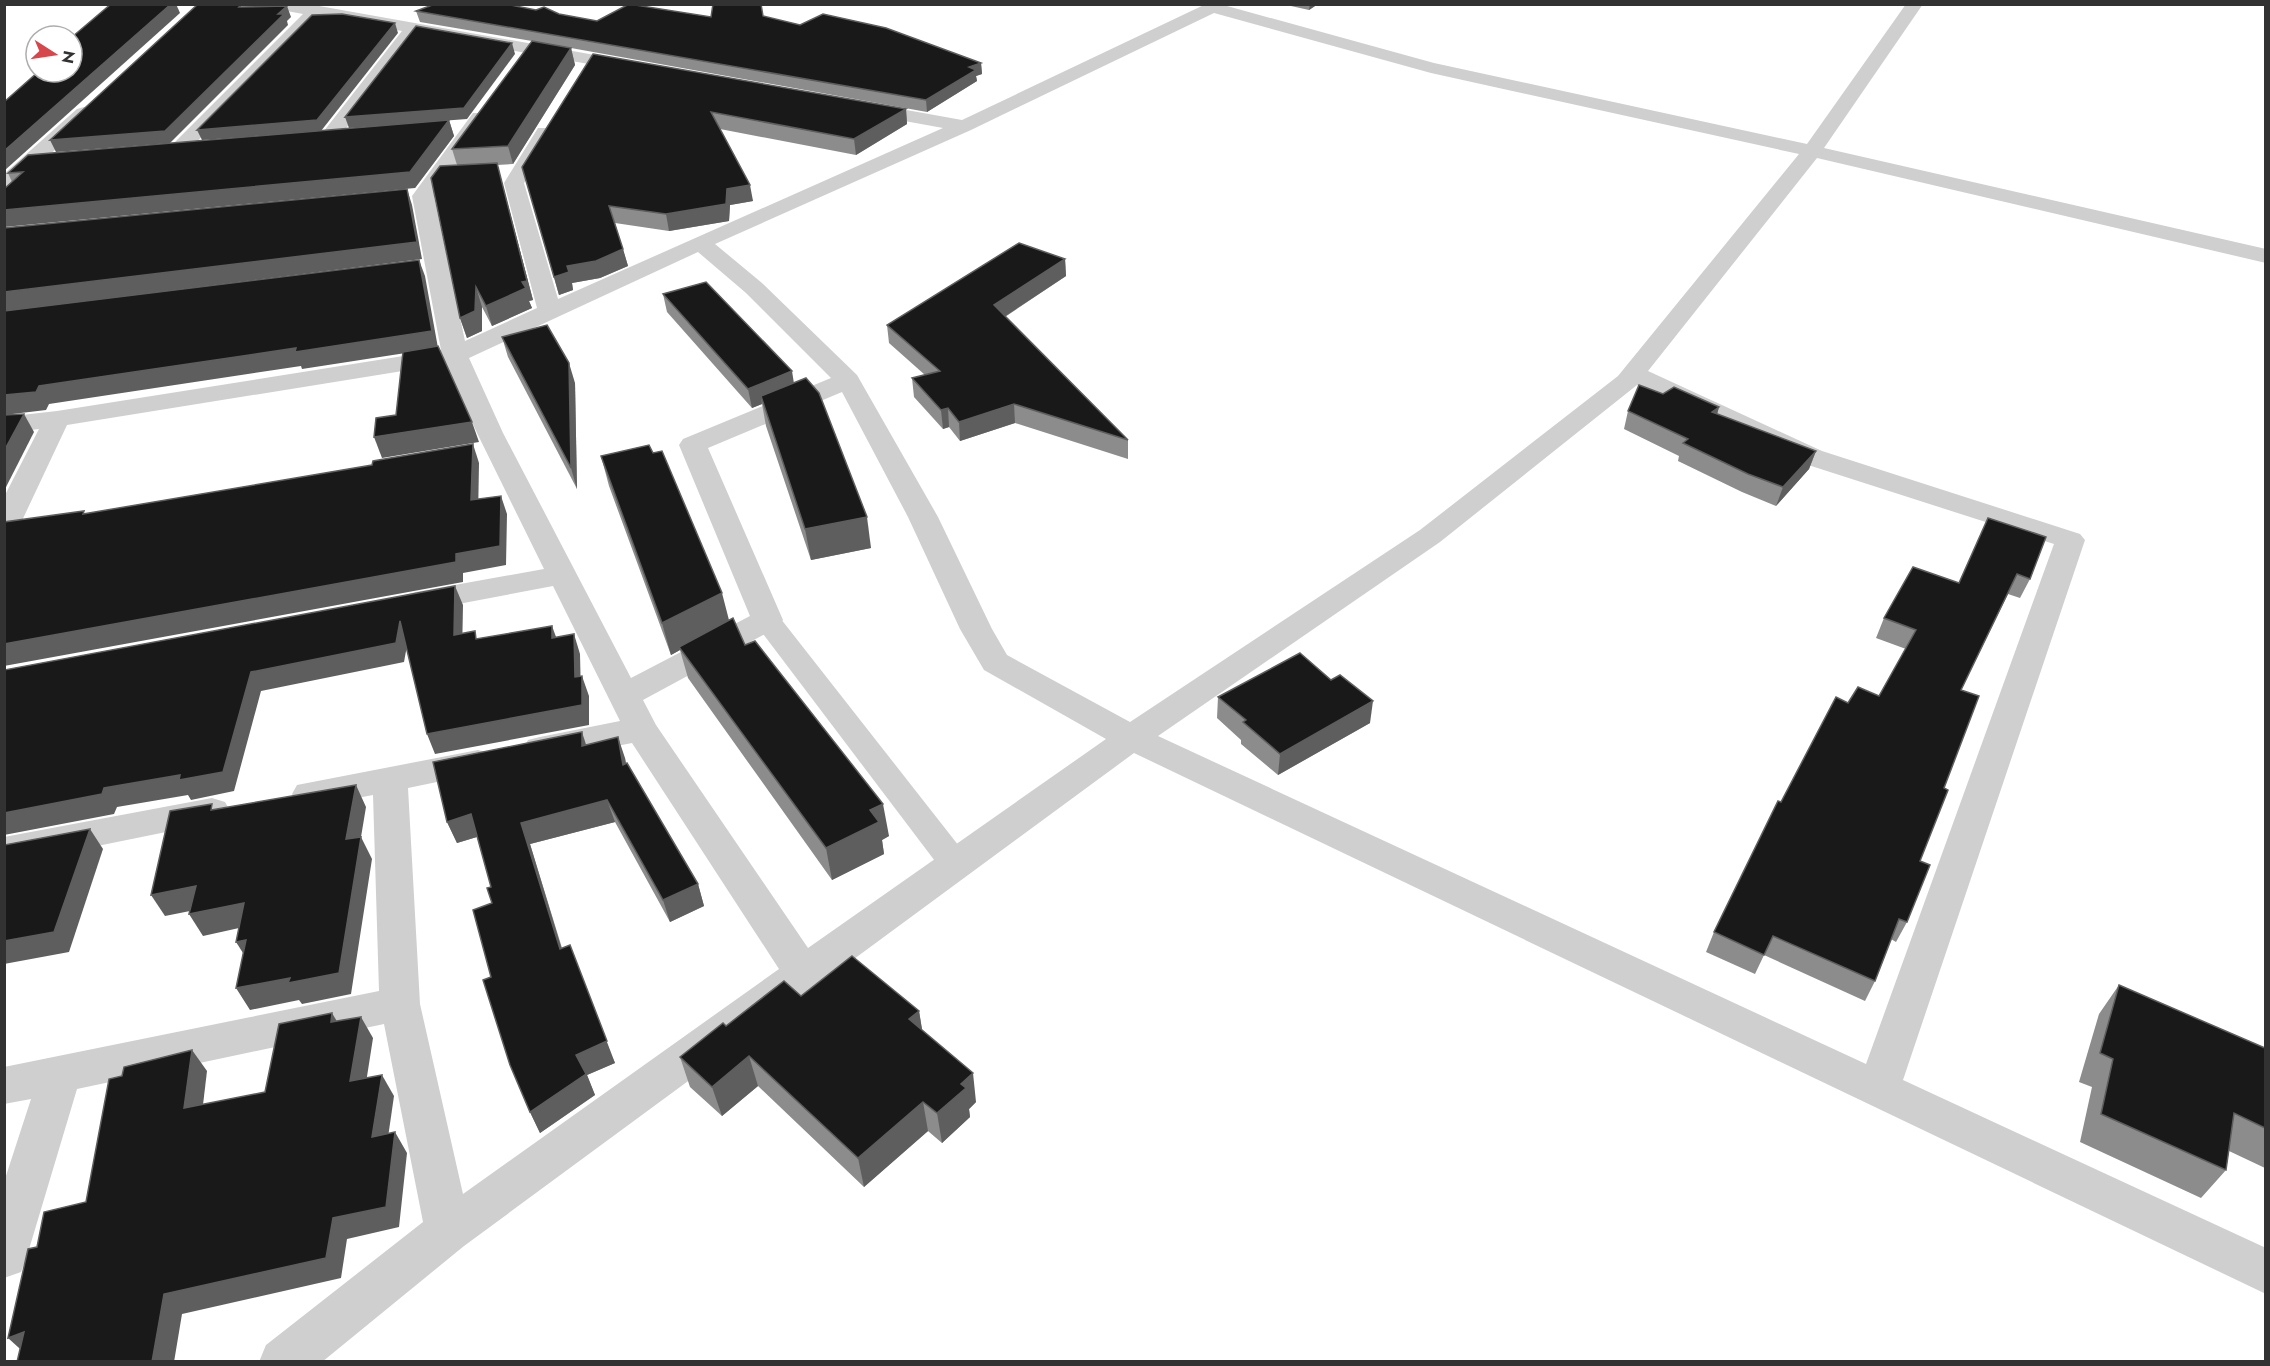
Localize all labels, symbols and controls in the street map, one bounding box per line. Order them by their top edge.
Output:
north arrow [24,24,84,84]
text: N [56,48,81,66]

